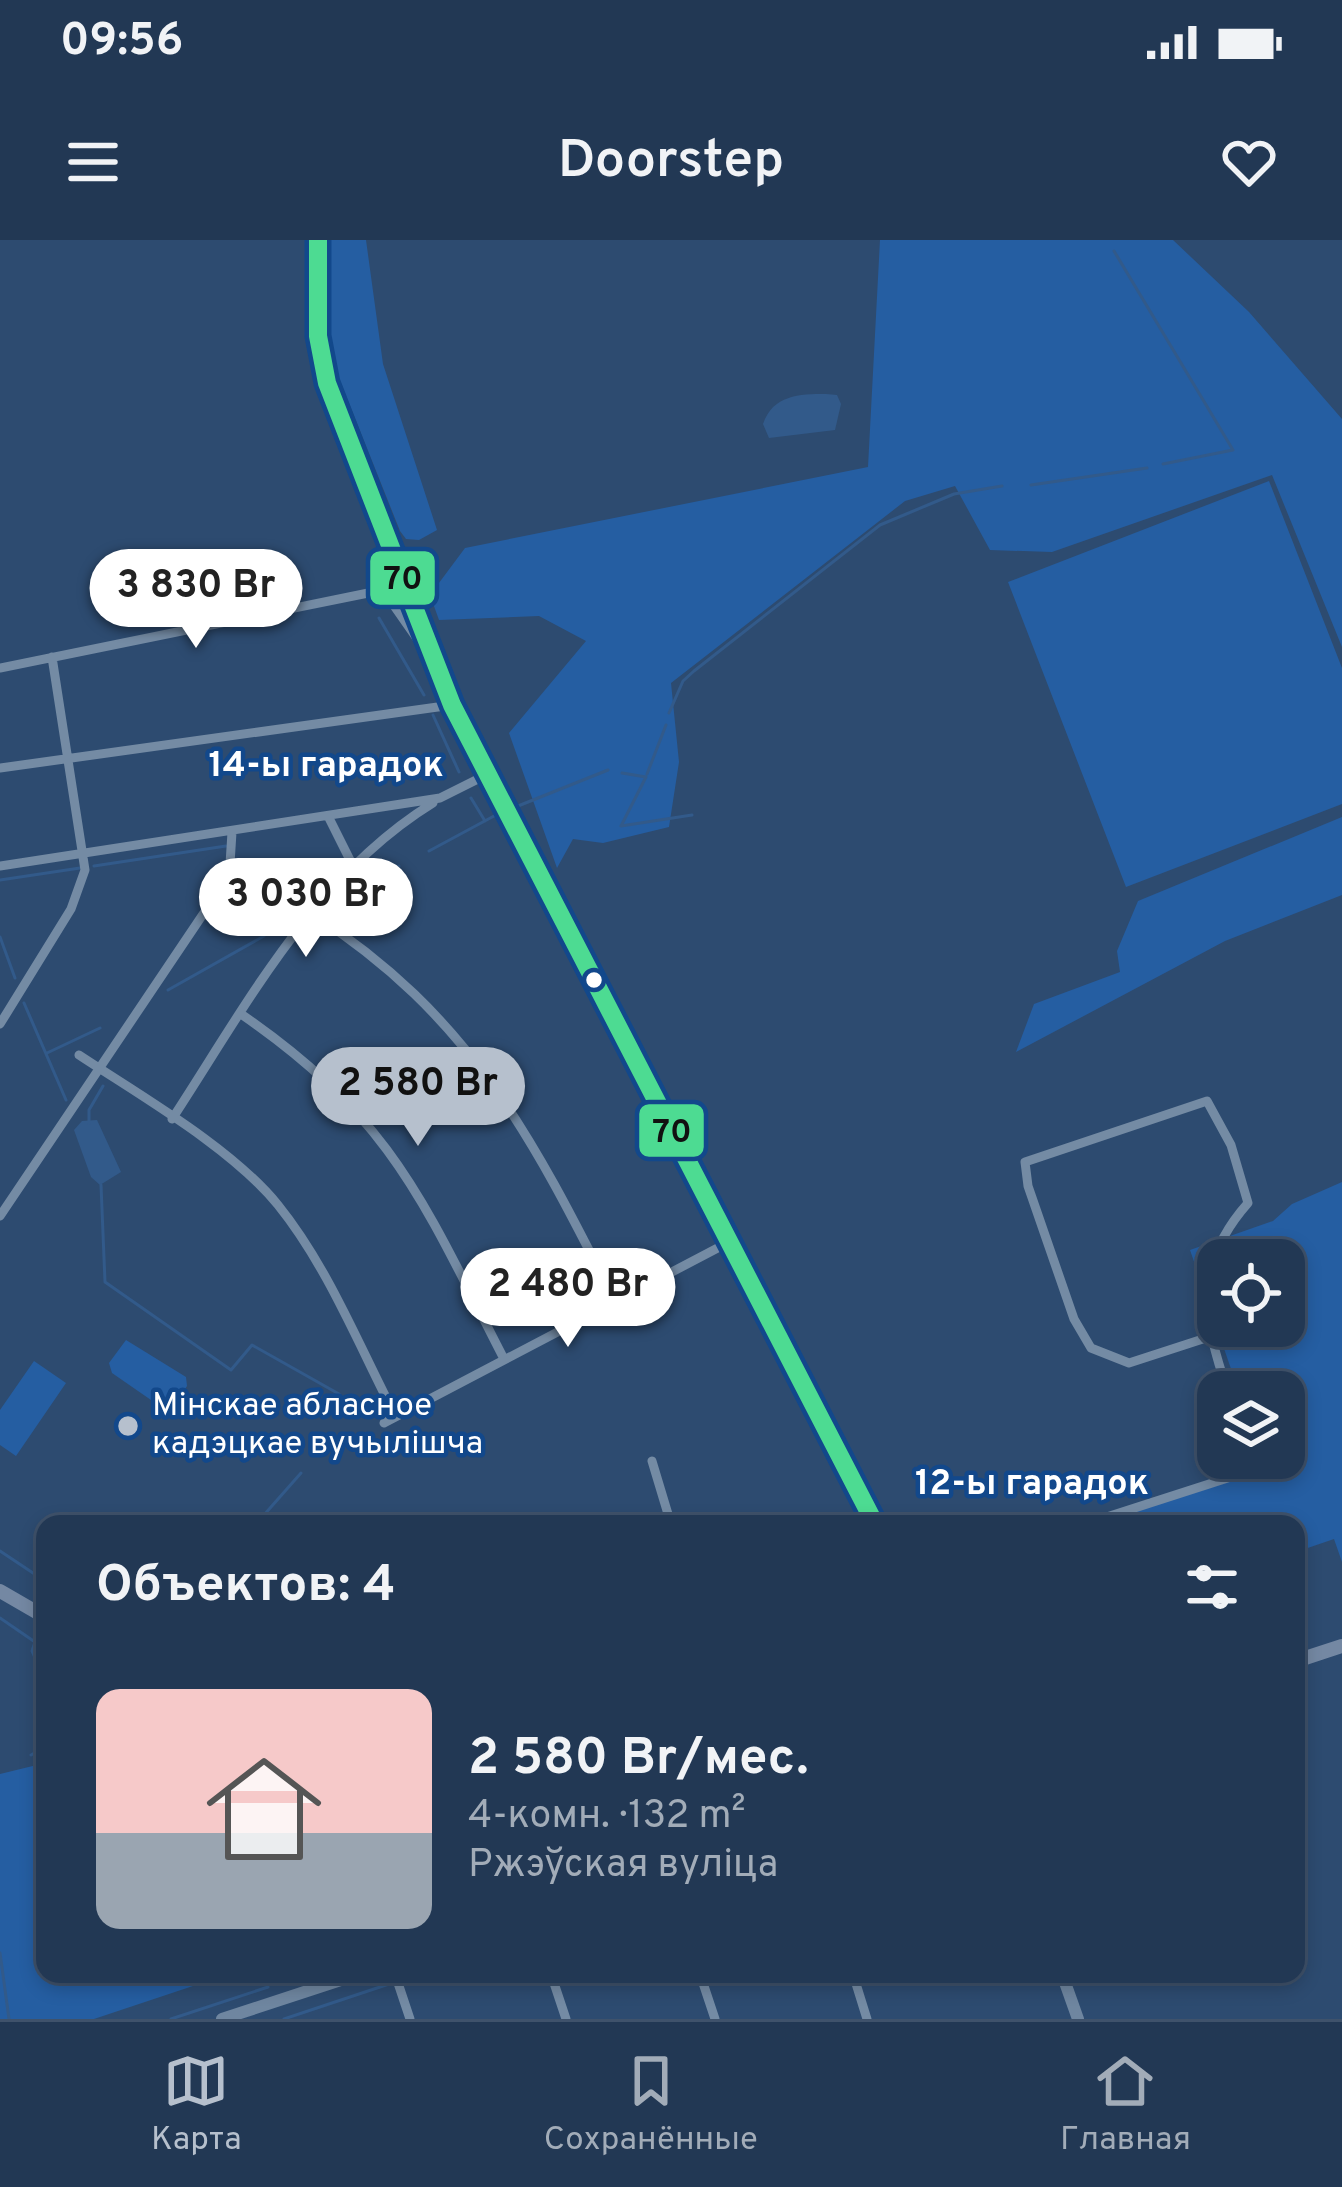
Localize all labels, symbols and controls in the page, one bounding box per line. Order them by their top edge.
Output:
text: 09:56 [60,14,183,71]
text: Doorstep [558,128,784,197]
icon: menu [60,129,126,195]
icon: heart [1216,129,1282,195]
pin: 3 830 Br [72,549,320,651]
line badge: 70 [368,549,437,607]
text: 70 [383,560,423,602]
text: 3 830 Br [117,563,275,612]
district label: 14-ы гарадок [208,744,444,790]
pin: 3 030 Br [182,858,430,960]
text: 3 030 Br [226,872,386,921]
unlabelled marker [583,969,605,991]
pin: 2 580 Br [294,1047,542,1149]
text: 2 580 Br [338,1061,498,1110]
line badge: 70 [637,1102,706,1159]
text: 70 [652,1113,692,1155]
map controls [1197,1239,1305,1479]
button: locate [1197,1239,1305,1347]
pin: 2 480 Br [444,1248,692,1350]
text: 2 480 Br [487,1262,649,1311]
button: layers [1197,1371,1305,1479]
place label: Мінскае абласное кадэцкае вучылішча [152,1386,483,1466]
marker: Мінскае абласное кадэцкае вучылішча [115,1413,141,1439]
district label: 12-ы гарадок [915,1462,1149,1508]
icon: filters [1179,1554,1245,1620]
text: Объектов: 4 [96,1555,396,1620]
text: 2 580 Br/мес. [468,1728,809,1793]
icon: home [192,1737,336,1881]
text: 4-комн. · 132 m² [468,1793,746,1842]
text: Ржэўская вуліца [468,1842,778,1891]
tab: Карта [151,2048,242,2162]
tab: Сохранённые [544,2048,758,2162]
tab: Главная [1060,2048,1191,2162]

